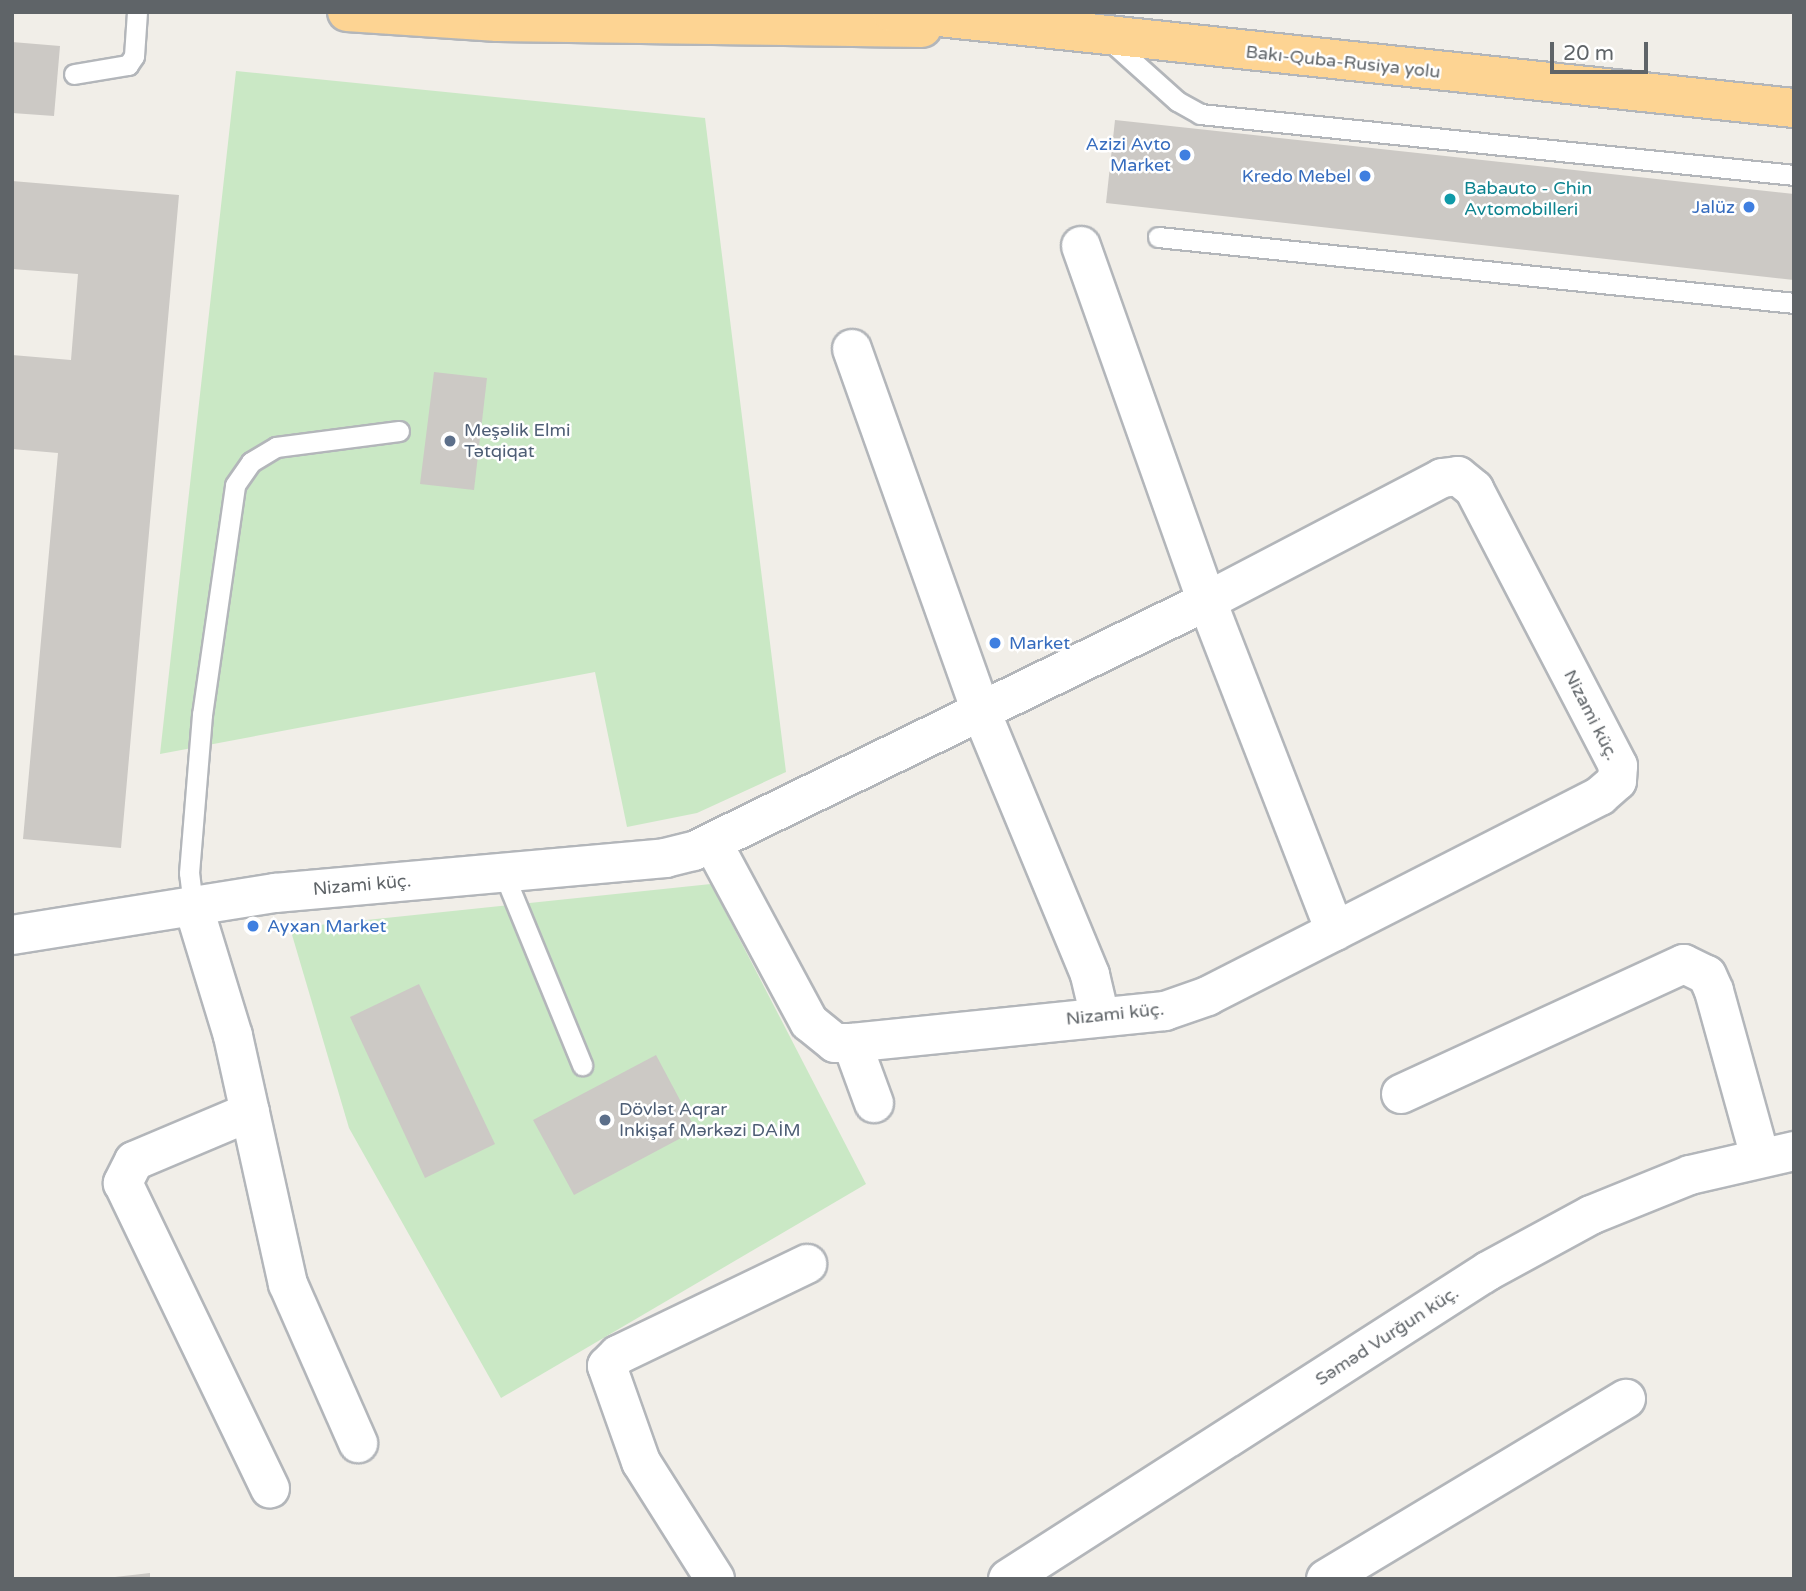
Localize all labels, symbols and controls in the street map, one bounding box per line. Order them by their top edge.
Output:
scale bar [1554,28,1652,72]
street label: Bakı-Quba-Rusiya yolu [1245,41,1441,83]
text: 20 m [1563,41,1614,66]
place label: Azizi Avto Market [1086,134,1171,176]
marker: Azizi Avto Market [1177,147,1193,163]
place label: Kredo Mebel [1242,165,1351,187]
marker: Kredo Mebel [1357,168,1373,184]
place label: Babauto - Chin Avtomobilleri [1464,178,1592,220]
marker: Babauto - Chin Avtomobilleri [1442,191,1458,207]
place label: Jalüz [1692,196,1735,218]
marker: Jalüz [1741,199,1757,215]
place label: Meşəlik Elmi Tətqiqat [464,420,571,462]
marker: Meşəlik Elmi Tətqiqat [442,433,458,449]
place label: Market [1009,632,1070,654]
marker: Market [987,635,1003,651]
street label: Nizami küç. [1559,666,1623,764]
street label: Nizami küç. [312,870,412,900]
place label: Ayxan Market [267,915,386,937]
marker: Ayxan Market [245,918,261,934]
street label: Nizami küç. [1065,998,1165,1030]
place label: Dövlət Aqrar Inkişaf Mərkəzi DAİM [619,1099,801,1142]
marker: Dövlət Aqrar Inkişaf Mərkəzi DAİM [597,1112,613,1128]
street label: Səməd Vurğun küç. [1311,1282,1463,1390]

